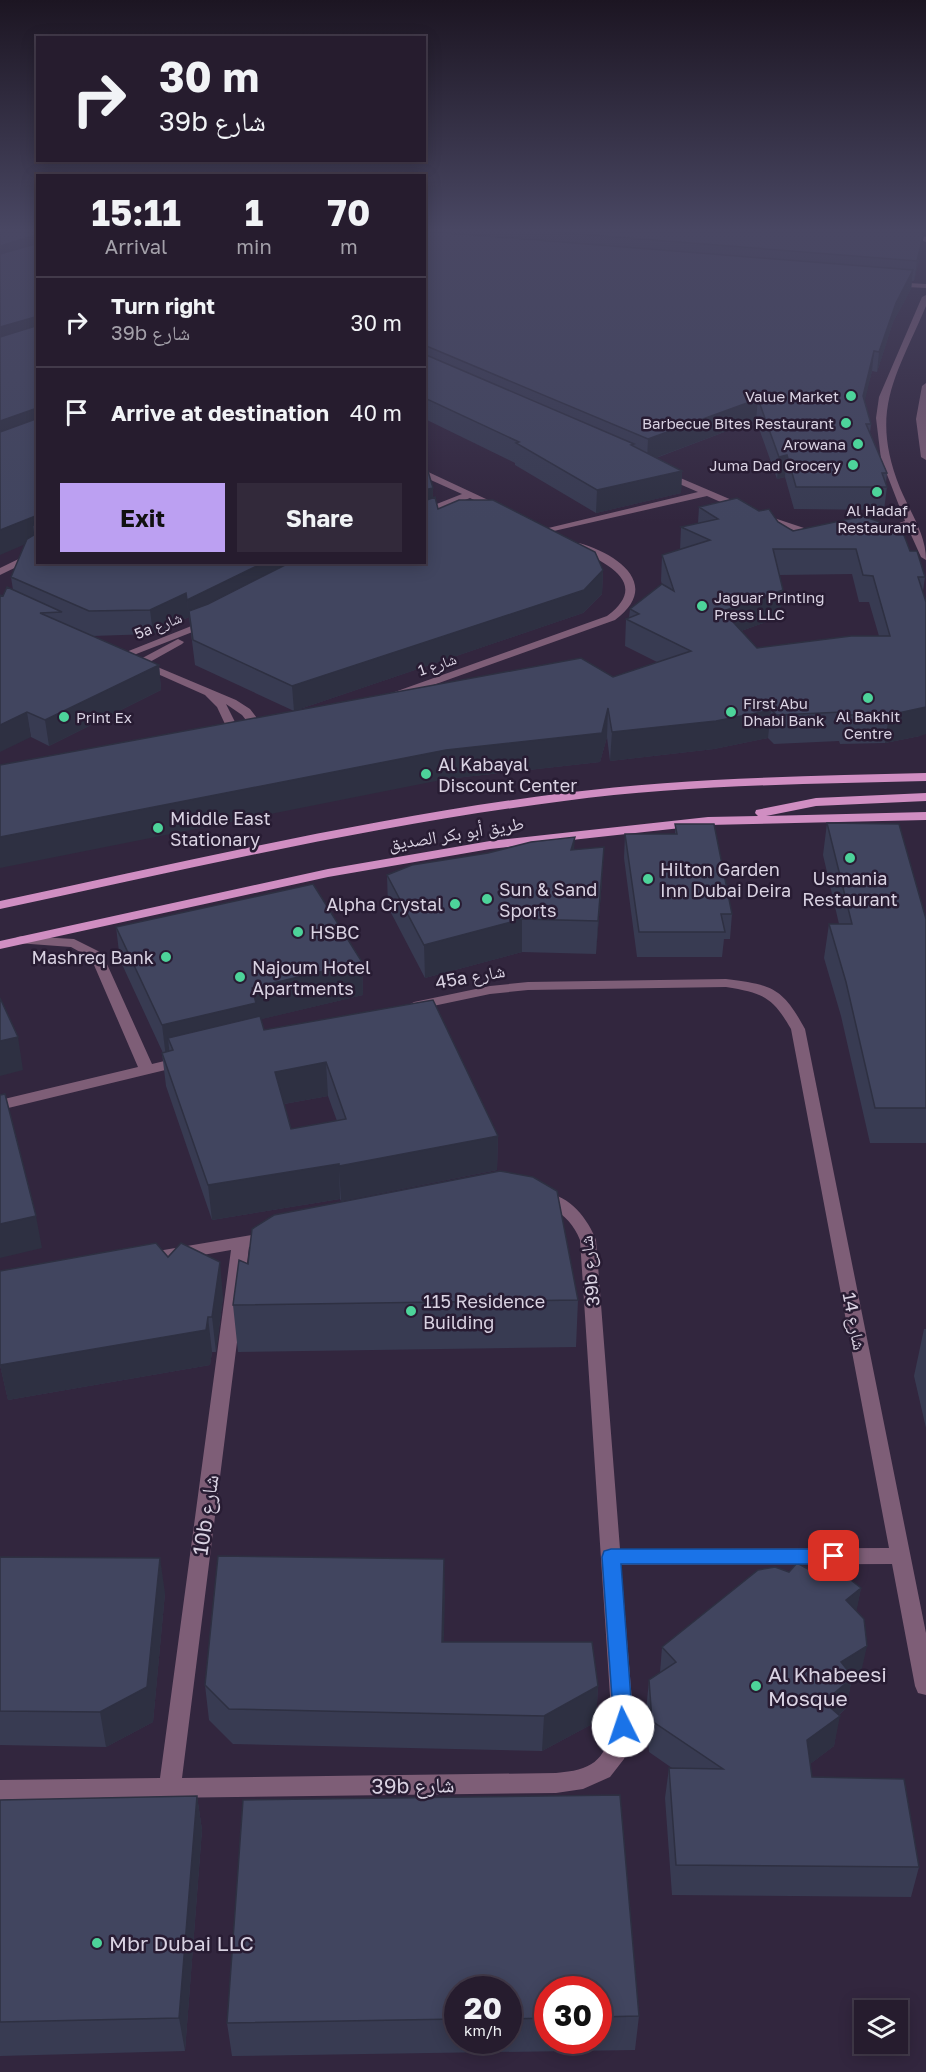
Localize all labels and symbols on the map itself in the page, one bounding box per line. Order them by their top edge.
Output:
place label: Value Market [745,387,839,405]
marker: Value Market [844,389,858,403]
place label: Barbecue Bites Restaurant [642,414,834,432]
marker: Barbecue Bites Restaurant [839,416,853,430]
place label: Arowana [783,435,846,453]
marker: Arowana [851,437,865,451]
place label: Juma Dad Grocery [709,456,842,474]
marker: Juma Dad Grocery [846,458,860,472]
marker: Al Hadaf Restaurant [870,485,884,499]
place label: Al Hadaf Restaurant [837,501,917,536]
place label: Jaguar Printing Press LLC [714,588,824,623]
marker: Jaguar Printing Press LLC [695,599,709,613]
street label: 5a شارع [132,608,185,644]
street label: شارع 1 [415,649,459,681]
marker: Al Bakhit Centre [861,691,875,705]
place label: First Abu Dhabi Bank [743,694,825,729]
marker: First Abu Dhabi Bank [724,705,738,719]
place label: Al Bakhit Centre [836,707,900,742]
place label: Print Ex [76,708,132,726]
marker: Print Ex [57,710,71,724]
place label: Al Kabayal Discount Center [438,753,577,796]
marker: Al Kabayal Discount Center [419,767,433,781]
place label: Middle East Stationary [170,807,271,850]
street label: طريق أبو بكر الصديق [387,811,525,856]
marker: Middle East Stationary [151,821,165,835]
marker: Usmania Restaurant [843,851,857,865]
place label: Hilton Garden Inn Dubai Deira [660,858,791,901]
place label: Usmania Restaurant [802,867,898,910]
marker: Hilton Garden Inn Dubai Deira [641,872,655,886]
place label: Sun & Sand Sports [499,878,597,921]
marker: Sun & Sand Sports [480,892,494,906]
place label: Alpha Crystal [326,893,443,915]
marker: Alpha Crystal [448,897,462,911]
place label: HSBC [310,921,359,943]
marker: HSBC [291,925,305,939]
place label: Mashreq Bank [31,946,154,968]
marker: Mashreq Bank [159,950,173,964]
place label: Najoum Hotel Apartments [252,956,371,999]
street label: 45a شارع [433,959,507,994]
marker: Najoum Hotel Apartments [233,970,247,984]
street label: 39b شارع [574,1234,605,1308]
place label: 115 Residence Building [423,1290,545,1333]
street label: شارع 14 [838,1290,871,1352]
marker: 115 Residence Building [404,1304,418,1318]
street label: 10b شارع [186,1473,225,1557]
pin [808,1530,859,1581]
place label: Al Khabeesi Mosque [768,1661,887,1711]
marker: Al Khabeesi Mosque [749,1679,763,1693]
position arrow [591,1694,655,1758]
street label: 39b شارع [371,1771,455,1800]
place label: Mbr Dubai LLC [109,1930,254,1956]
marker: Mbr Dubai LLC [90,1936,104,1950]
speed limit sign: 30 [534,1976,612,2054]

